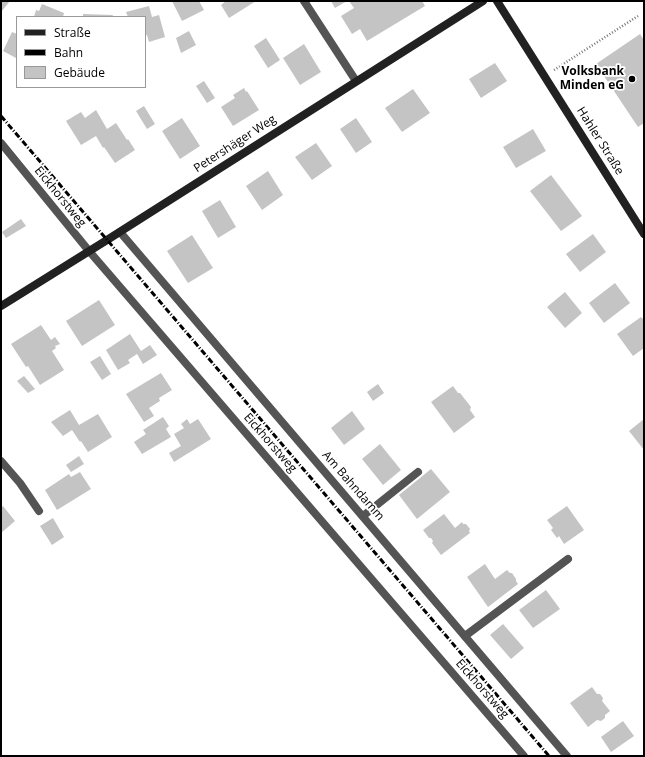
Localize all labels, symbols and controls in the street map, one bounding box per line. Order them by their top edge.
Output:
legend [16,16,146,88]
text: Straße [54,24,91,41]
text: Bahn [54,44,83,61]
text: Gebäude [54,64,105,81]
place label: Volksbank Minden eG [560,65,624,93]
marker: Volksbank Minden eG [627,74,637,84]
street label: Hahler Straße [573,104,627,178]
street label: Petershäger Weg [191,112,279,176]
street label: Eickhorstweg [31,164,89,230]
street label: Eickhorstweg [240,410,300,476]
street label: Am Bahndamm [319,448,387,524]
street label: Eickhorstweg [452,656,512,722]

